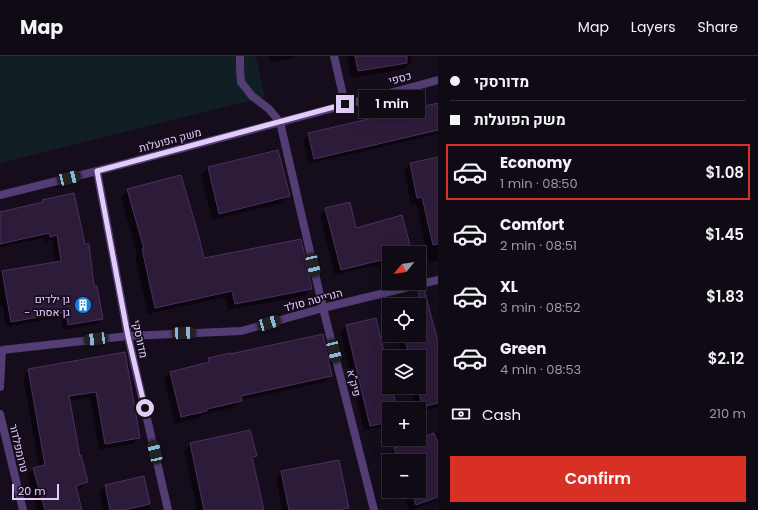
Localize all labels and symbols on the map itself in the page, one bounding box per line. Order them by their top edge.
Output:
street label: כספי [387,67,413,89]
callout: 1 min [359,90,425,118]
route end [336,95,354,113]
street label: משק הפועלות [137,124,203,156]
car [56,169,82,187]
north arrow [382,246,426,290]
car [304,252,322,278]
street label: הנרייטה סולד [282,284,344,316]
place label: גן ילדים - גן אסתר [24,291,70,320]
building icon: גן ילדים - גן אסתר [73,295,93,315]
car [256,314,282,332]
street label: מדורסקי [128,318,152,360]
car [172,327,196,339]
car [83,332,109,346]
car [325,338,343,364]
street label: פיק"א [343,368,365,398]
route start [136,399,154,417]
street label: טרומפלדור [6,422,32,474]
car [146,439,164,465]
scale bar [12,482,59,501]

